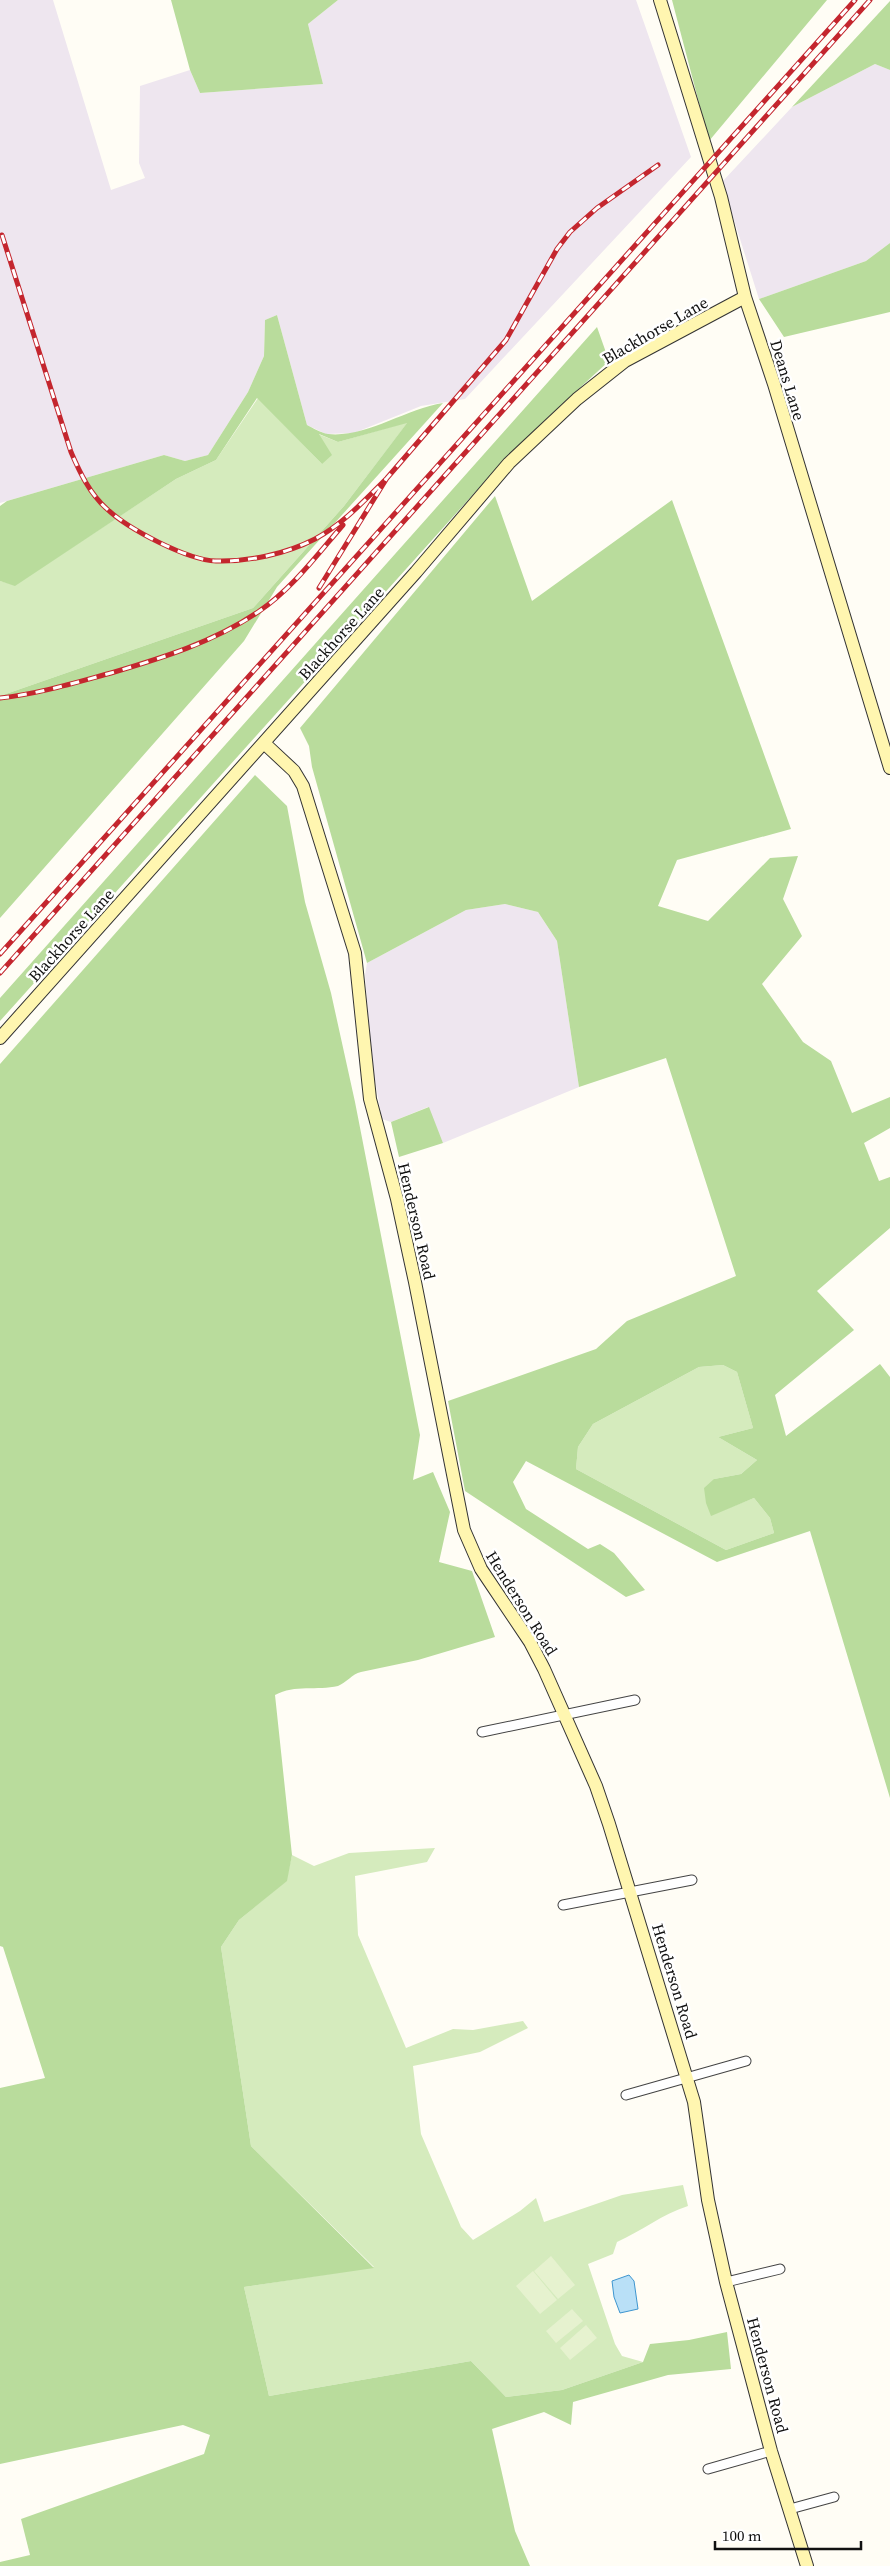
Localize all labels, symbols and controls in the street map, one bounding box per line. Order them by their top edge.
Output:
street label: Blackhorse Lane [598,291,712,369]
street label: Deans Lane [765,337,811,423]
street label: Blackhorse Lane [293,582,389,684]
street label: Blackhorse Lane [23,884,119,986]
street label: Henderson Road [393,1160,441,1282]
street label: Henderson Road [481,1547,563,1659]
street label: Henderson Road [647,1921,703,2041]
street label: Henderson Road [742,2314,794,2436]
scale bar [715,2518,861,2550]
text: 100 m [722,2525,762,2546]

